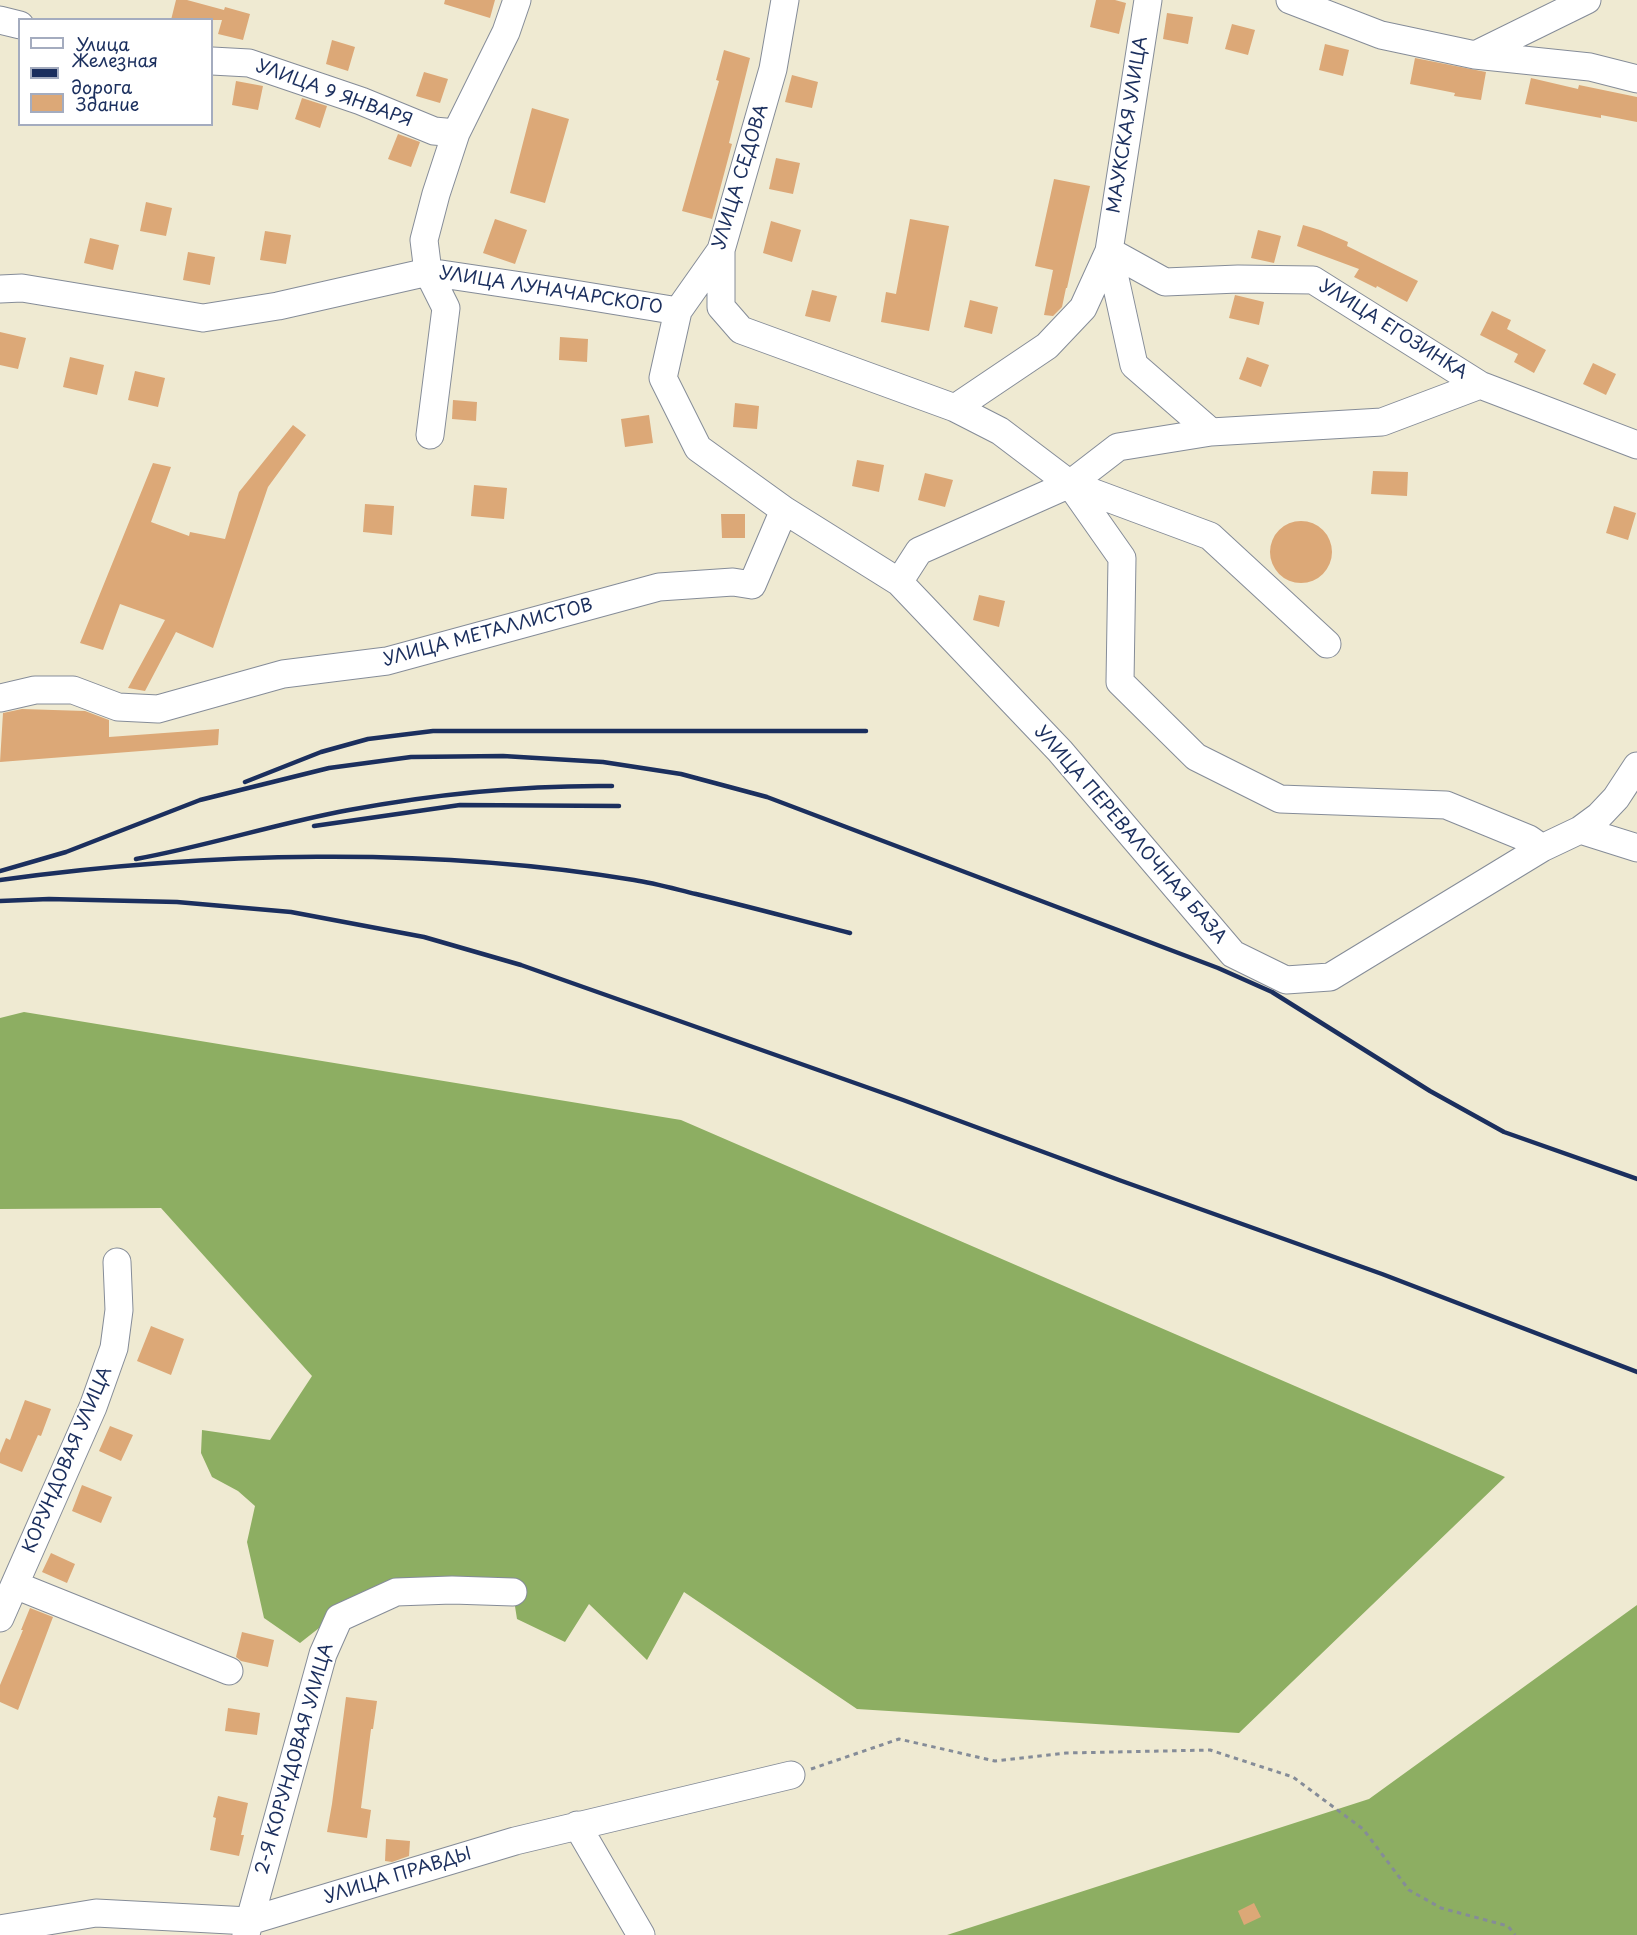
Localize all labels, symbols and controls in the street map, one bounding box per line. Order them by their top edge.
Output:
legend [18,18,213,126]
text: Улица [76,30,130,57]
street label: МАУКСКАЯ УЛИЦА [1103,35,1153,215]
text: Железная дорога [71,46,158,100]
street label: УЛИЦА 9 ЯНВАРЯ [253,56,415,132]
text: Здание [76,90,139,117]
street label: УЛИЦА СЕДОВА [709,102,773,252]
street label: УЛИЦА ЛУНАЧАРСКОГО [438,263,664,319]
street label: УЛИЦА ЕГОЗИНКА [1315,276,1471,384]
street label: УЛИЦА МЕТАЛЛИСТОВ [381,595,595,671]
street label: УЛИЦА ПЕРЕВАЛОЧНАЯ БАЗА [1029,722,1231,948]
street label: КОРУНДОВАЯ УЛИЦА [19,1364,117,1556]
street label: 2-Я КОРУНДОВАЯ УЛИЦА [252,1641,338,1877]
street label: УЛИЦА ПРАВДЫ [322,1843,474,1909]

